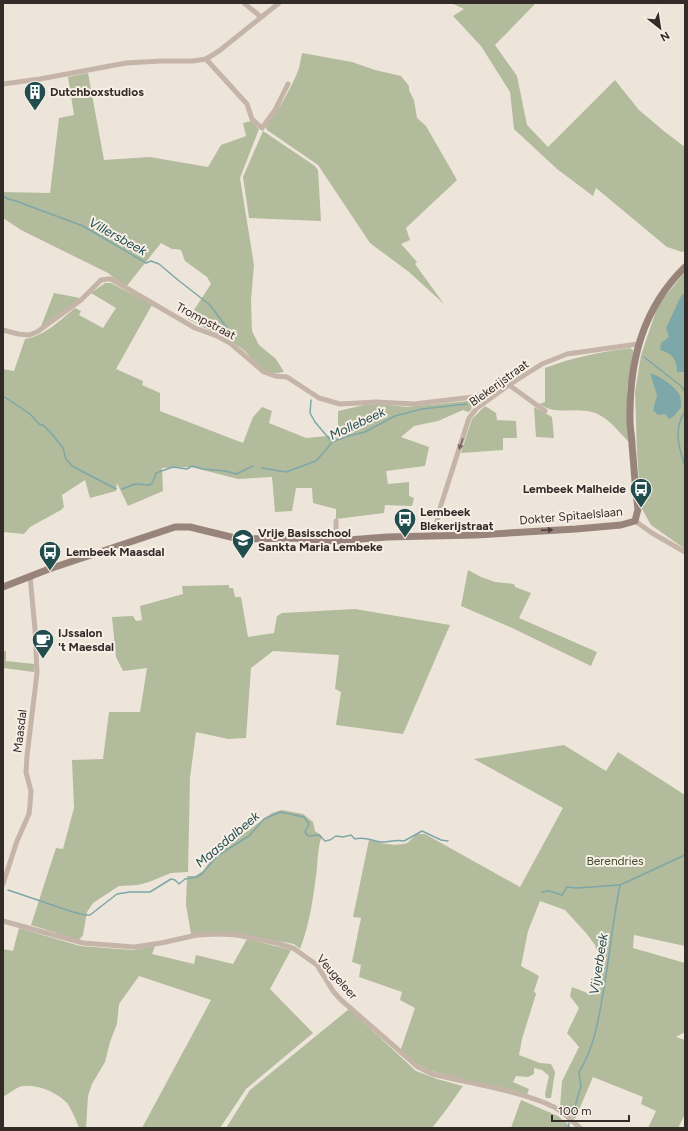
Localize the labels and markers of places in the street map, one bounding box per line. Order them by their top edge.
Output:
building icon: Dutchboxstudios [22,79,48,112]
place label: Dutchboxstudios [50,85,144,99]
bus stop icon: Lembeek Malheide [628,476,654,509]
place label: Lembeek Malheide [523,482,626,496]
place label: Lembeek Blekerijstraat [420,505,494,533]
bus stop icon: Lembeek Blekerijstraat [392,506,418,539]
place label: Vrije Basisschool Sankta Maria Lembeke [258,526,383,554]
school or university icon: Vrije Basisschool Sankta Maria Lembeke [230,527,256,560]
bus stop icon: Lembeek Maasdal [37,539,63,572]
place label: Lembeek Maasdal [66,545,165,559]
place label: IJssalon 't Maesdal [58,626,114,654]
cafe icon: IJssalon 't Maesdal [30,627,56,660]

